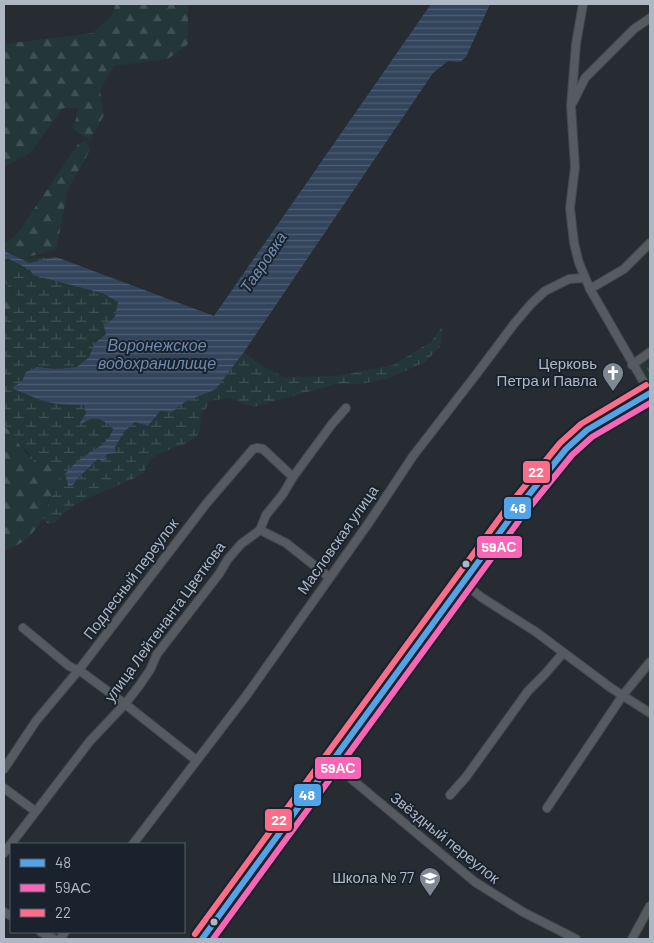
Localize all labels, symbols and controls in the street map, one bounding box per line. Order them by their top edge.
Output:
water label: Тавровка [235,228,290,296]
water label: Воронежское водохранилище [98,335,216,372]
place label: Церковь Петра и Павла [497,354,598,389]
church icon: Церковь Петра и Павла [601,361,625,392]
line badge: 22 [522,460,551,484]
text: 22 [528,463,544,480]
street label: Масловская улица [293,481,382,597]
line badge: 48 [503,496,532,520]
text: 48 [510,499,526,516]
street label: Подлесный переулок [79,514,182,642]
line badge: 59АС [476,535,523,559]
street label: улица Лейтенанта Цветкова [100,537,229,705]
text: 59АС [482,538,516,555]
unlabelled marker [461,559,471,569]
line badge: 59АС [314,756,362,780]
text: 59АС [321,759,355,776]
line badge: 48 [293,783,322,807]
text: 48 [299,786,315,803]
street label: Звёздный переулок [387,788,504,887]
line badge: 22 [264,808,293,832]
text: 22 [271,811,287,828]
legend [10,843,185,933]
text: 48 [55,853,71,871]
school or university icon: Школа № 77 [418,866,442,897]
place label: Школа № 77 [332,868,414,886]
text: 59АС [55,878,91,896]
text: 22 [55,903,71,921]
unlabelled marker [209,917,219,927]

